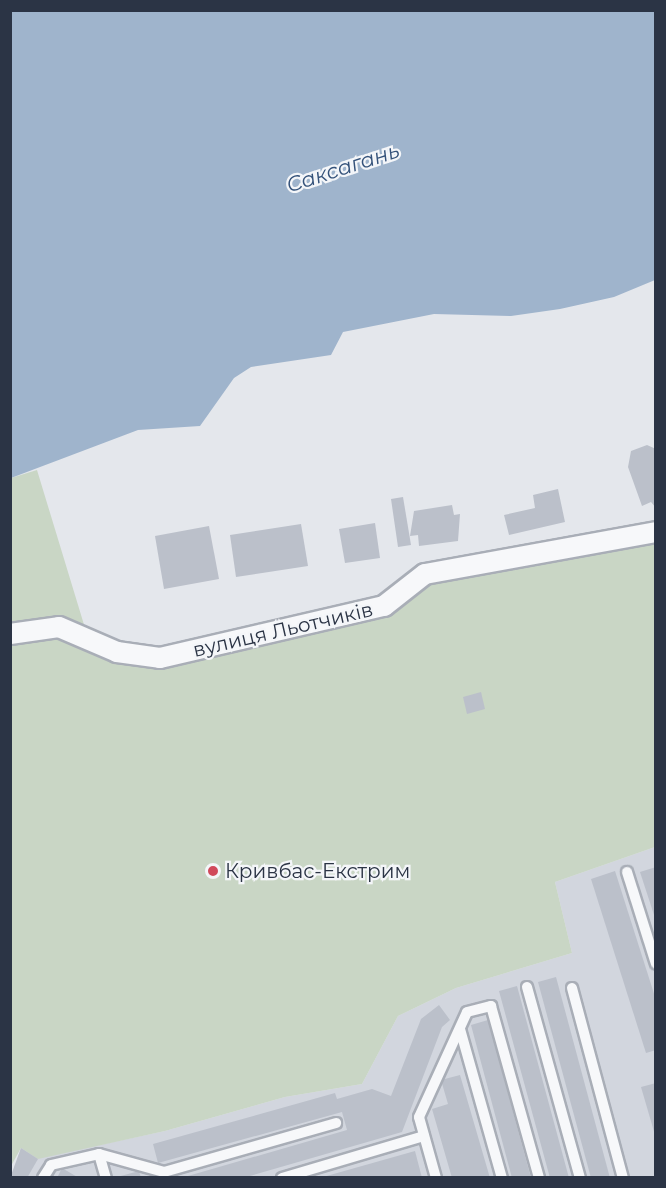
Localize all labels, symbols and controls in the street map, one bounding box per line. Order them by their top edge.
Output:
water label: Саксагань [283,138,403,198]
street label: вулиця Льотчиків [191,598,375,662]
place label: Кривбас-Екстрим [225,859,410,883]
marker: Кривбас-Екстрим [206,864,220,878]

